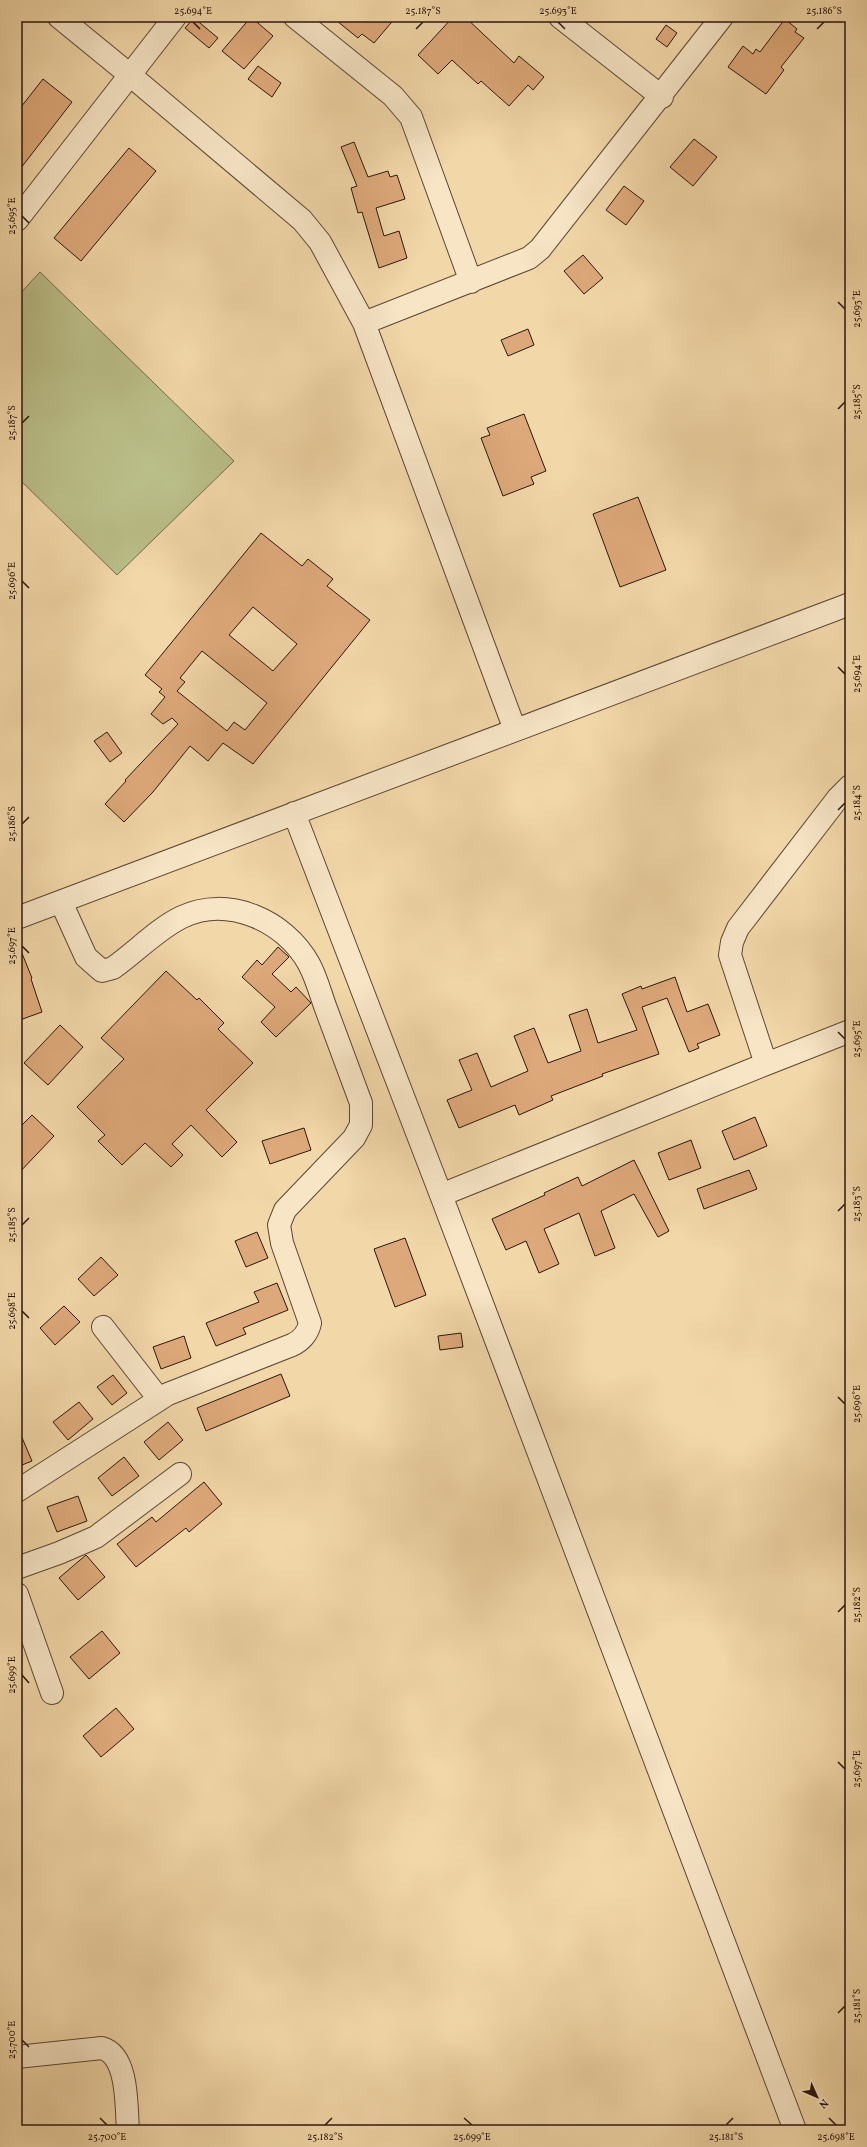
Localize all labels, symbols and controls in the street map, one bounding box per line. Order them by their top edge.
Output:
text: 25.694°E [174,4,212,18]
text: 25.187°S [405,4,441,18]
text: 25.693°E [539,4,577,18]
text: 25.186°S [806,4,842,18]
text: 25.695°E [5,197,19,235]
text: 25.693°E [850,290,864,328]
text: 25.185°S [850,384,864,420]
text: 25.187°S [5,405,19,441]
text: 25.696°E [5,562,19,600]
text: 25.694°E [850,655,864,693]
text: 25.184°S [850,785,864,821]
text: 25.186°S [5,806,19,842]
text: 25.697°E [5,927,19,965]
text: 25.695°E [850,1020,864,1058]
text: 25.183°S [850,1186,864,1222]
text: 25.185°S [5,1207,19,1243]
text: 25.698°E [5,1292,19,1330]
text: 25.696°E [850,1385,864,1423]
text: 25.182°S [850,1587,864,1623]
text: 25.699°E [5,1656,19,1694]
text: 25.697°E [850,1750,864,1788]
text: 25.181°S [850,1989,864,2023]
text: 25.700°E [5,2021,19,2059]
north arrow [797,2077,837,2117]
text: N [815,2095,831,2111]
text: 25.700°E [88,2130,126,2144]
text: 25.182°S [307,2130,343,2144]
text: 25.699°E [453,2130,491,2144]
text: 25.181°S [709,2130,743,2144]
text: 25.698°E [817,2130,855,2144]

